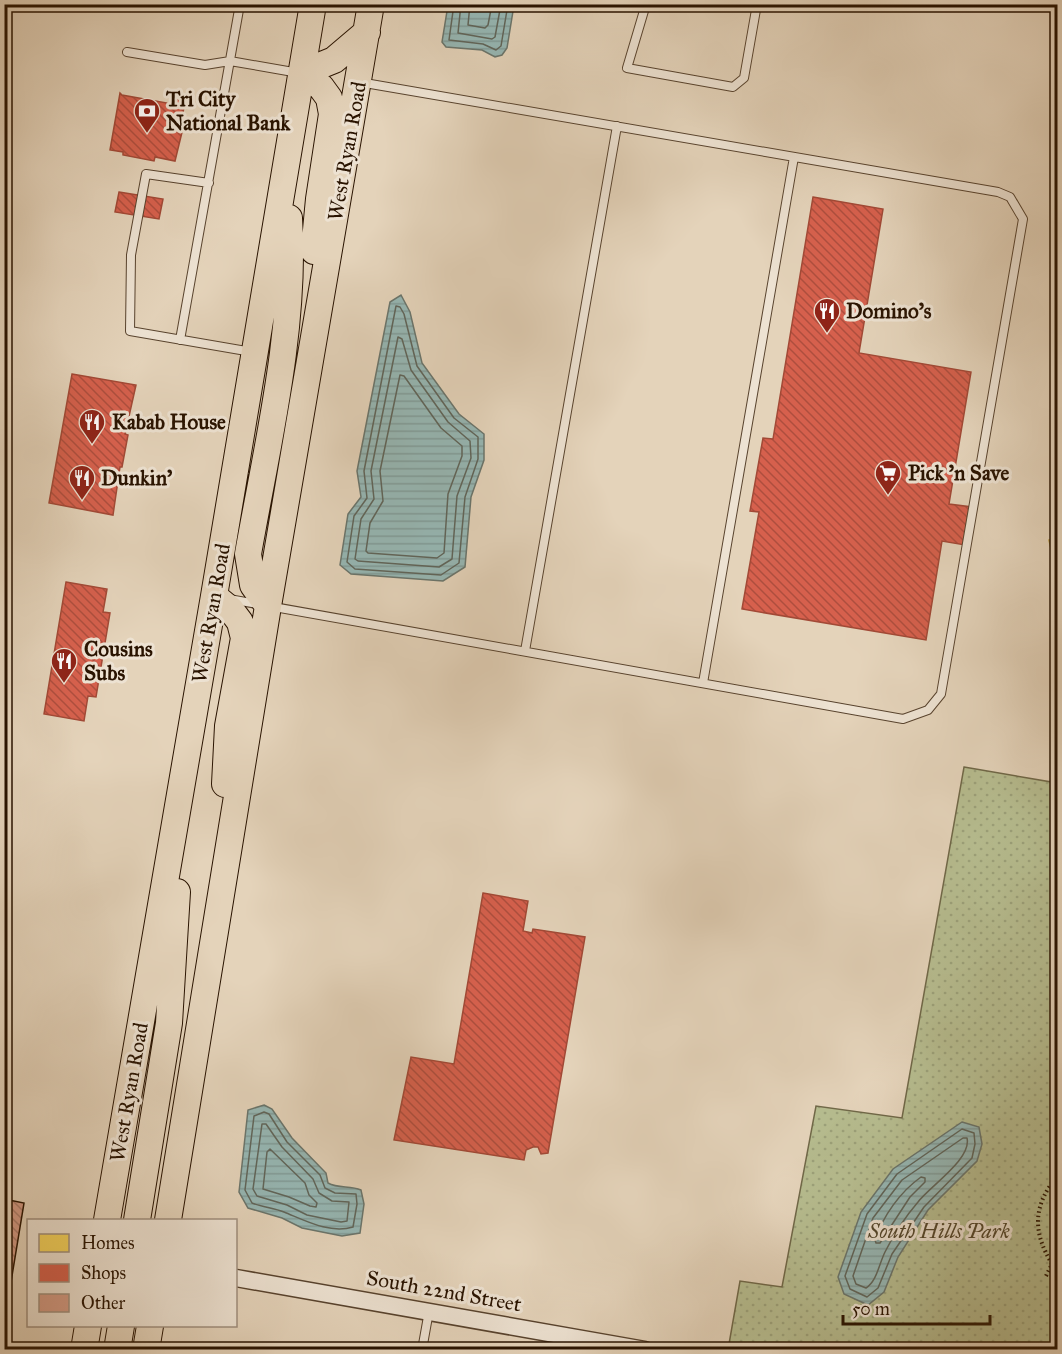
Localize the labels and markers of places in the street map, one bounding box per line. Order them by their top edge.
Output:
place label: Tri City National Bank [165,86,292,136]
bank icon: Tri City National Bank [132,96,162,134]
restaurant icon: Domino's [812,296,842,334]
place label: Domino's [846,298,932,324]
restaurant icon: Kabab House [77,407,107,445]
place label: Kabab House [112,409,226,435]
supermarket icon: Pick 'n Save [873,458,903,496]
place label: Pick 'n Save [908,460,1009,486]
restaurant icon: Dunkin' [67,463,97,501]
place label: Dunkin' [101,465,173,491]
place label: Cousins Subs [84,636,153,686]
restaurant icon: Cousins Subs [49,646,79,684]

